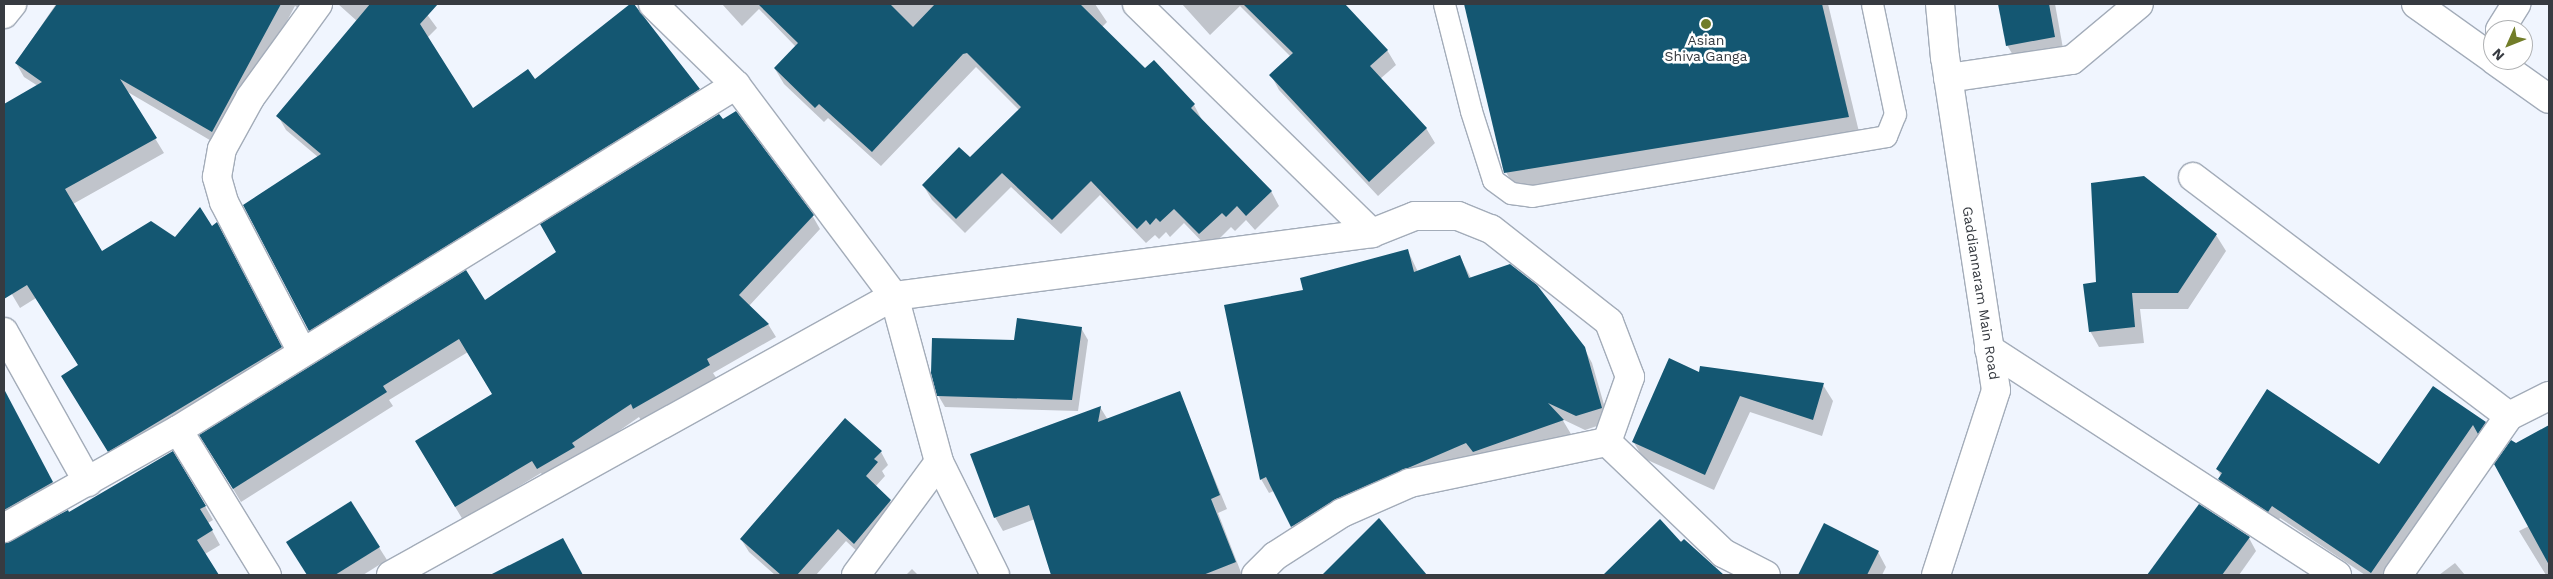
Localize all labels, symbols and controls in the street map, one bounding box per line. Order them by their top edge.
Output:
marker: Asian Shiva Ganga [1700,18,1712,30]
north arrow [2483,20,2533,70]
place label: Asian Shiva Ganga [1664,32,1748,64]
text: N [2489,45,2507,64]
street label: Gaddiannaram Main Road [1959,205,2003,381]

